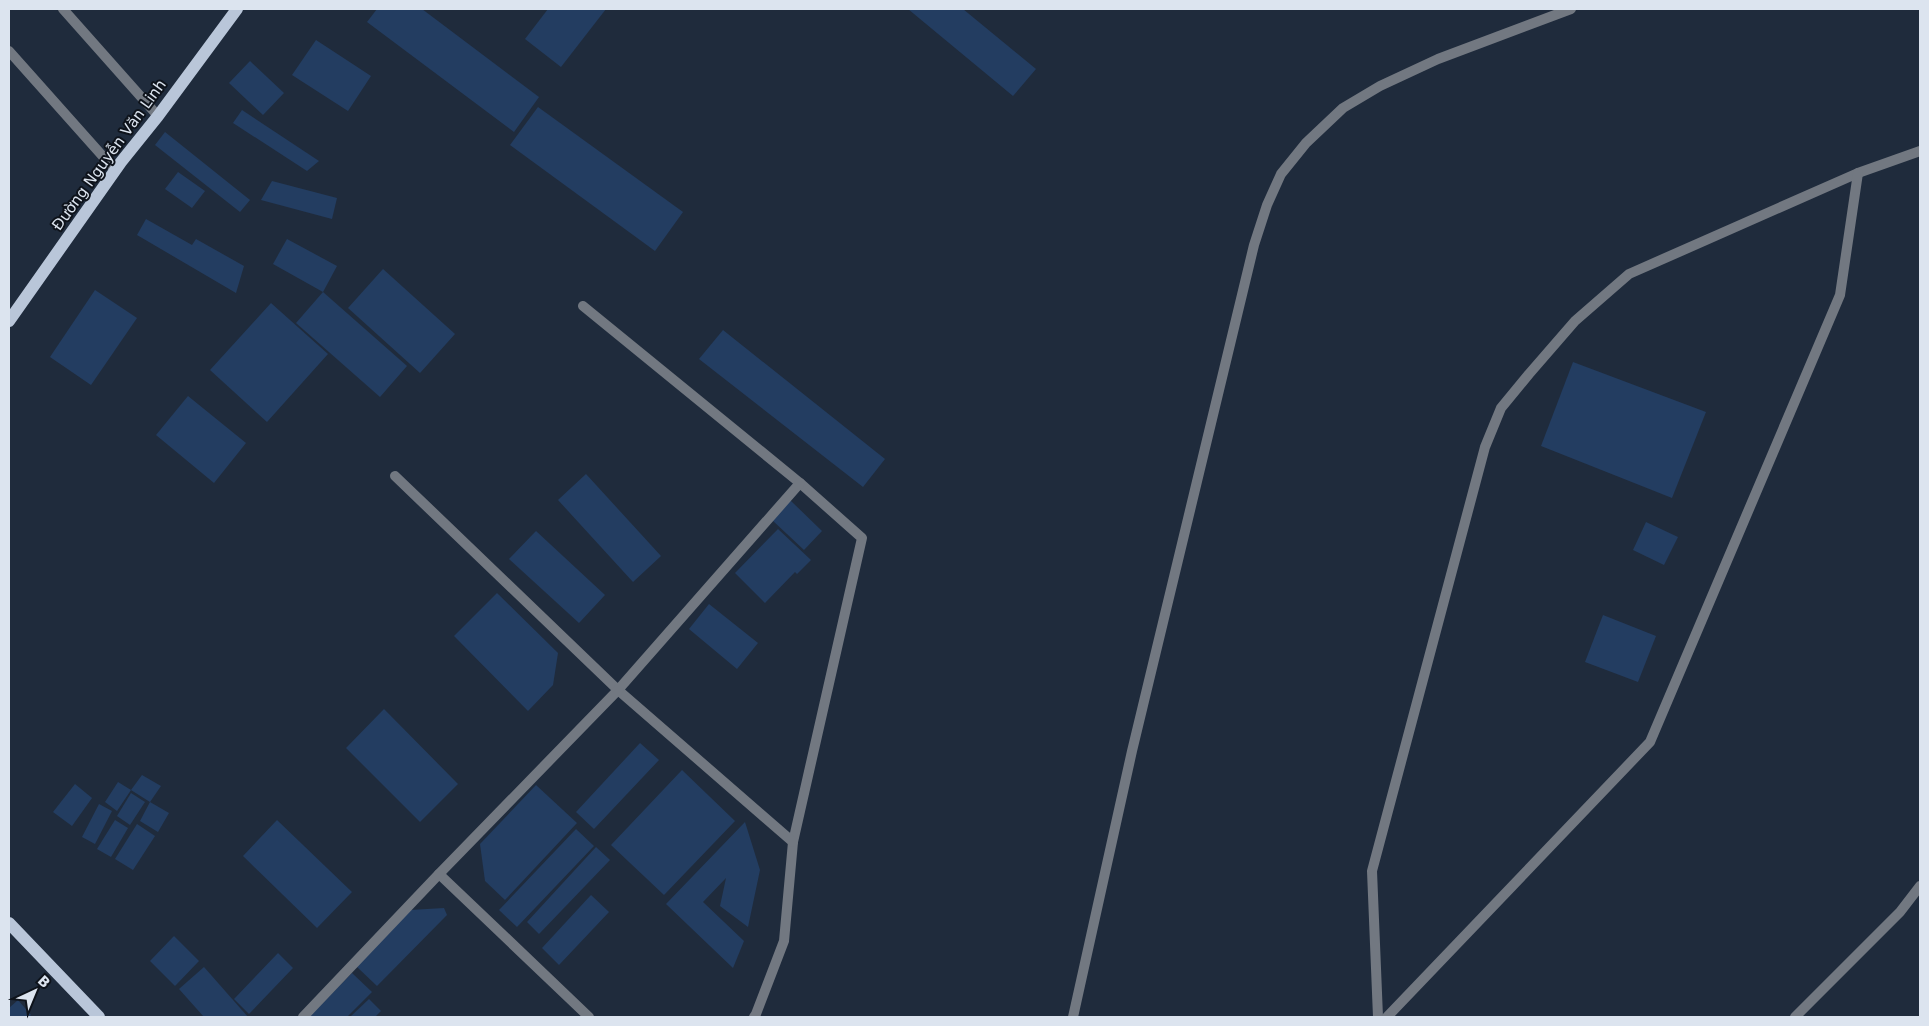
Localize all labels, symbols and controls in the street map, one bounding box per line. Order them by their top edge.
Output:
street label: Đường Nguyễn Văn Linh [48,76,170,234]
north arrow [10,966,60,1016]
text: B [35,972,53,991]

